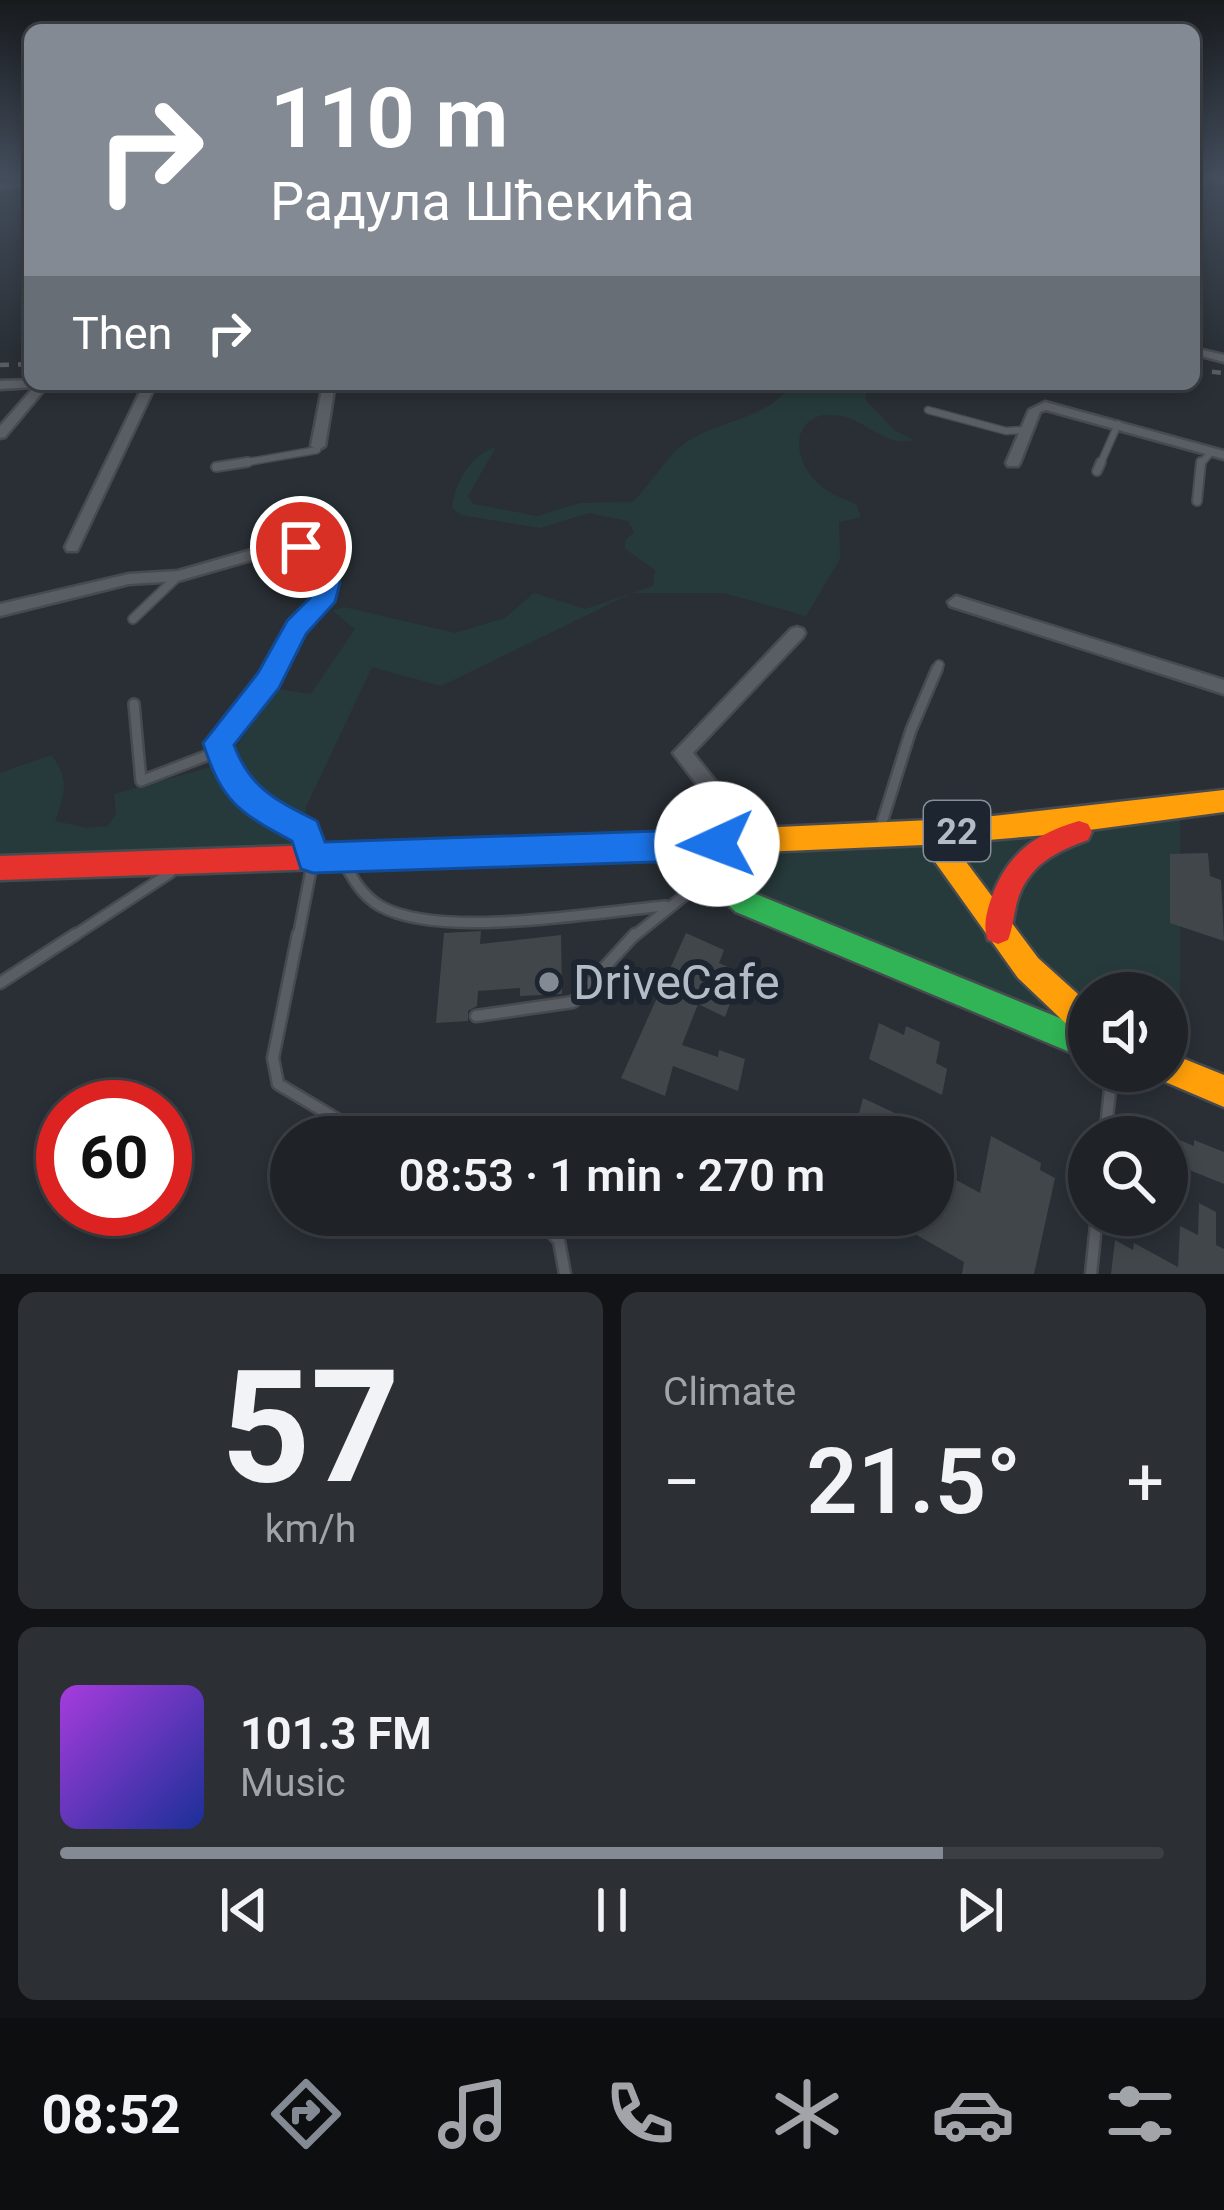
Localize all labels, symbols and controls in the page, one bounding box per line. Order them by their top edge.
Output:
text: 110 m [270,69,508,168]
icon: right [72,72,228,228]
text: Радула Шћекића [270,170,695,233]
icon: right [196,300,262,366]
text: Then [72,307,172,360]
pin [250,496,352,598]
icon: arrive [268,514,334,580]
position arrow [654,781,780,907]
road number: 22 [924,801,990,861]
place label: DriveCafe [573,954,780,1011]
marker: DriveCafe [536,969,562,995]
map controls [1068,972,1188,1236]
button: sound [1068,972,1188,1092]
speed limit sign: 60 [36,1080,192,1236]
button: search [1068,1116,1188,1236]
text: 08:53 · 1 min · 270 m [399,1149,825,1202]
text: 57 [221,1336,400,1519]
text: Climate [663,1369,796,1415]
text: 21.5° [806,1430,1021,1535]
text: − [663,1444,701,1521]
text: + [1127,1444,1164,1521]
text: km/h [265,1506,356,1552]
text: 101.3 FM [240,1707,432,1760]
text: Music [240,1760,346,1806]
icon: previous [211,1877,277,1943]
icon: pause [579,1877,645,1943]
icon: next [947,1877,1013,1943]
icon: directions [264,2072,348,2156]
icon: music [431,2072,515,2156]
icon: phone [598,2072,682,2156]
icon: climate [765,2072,849,2156]
icon: car [931,2072,1015,2156]
icon: filters [1098,2072,1182,2156]
text: 08:52 [41,2083,181,2146]

